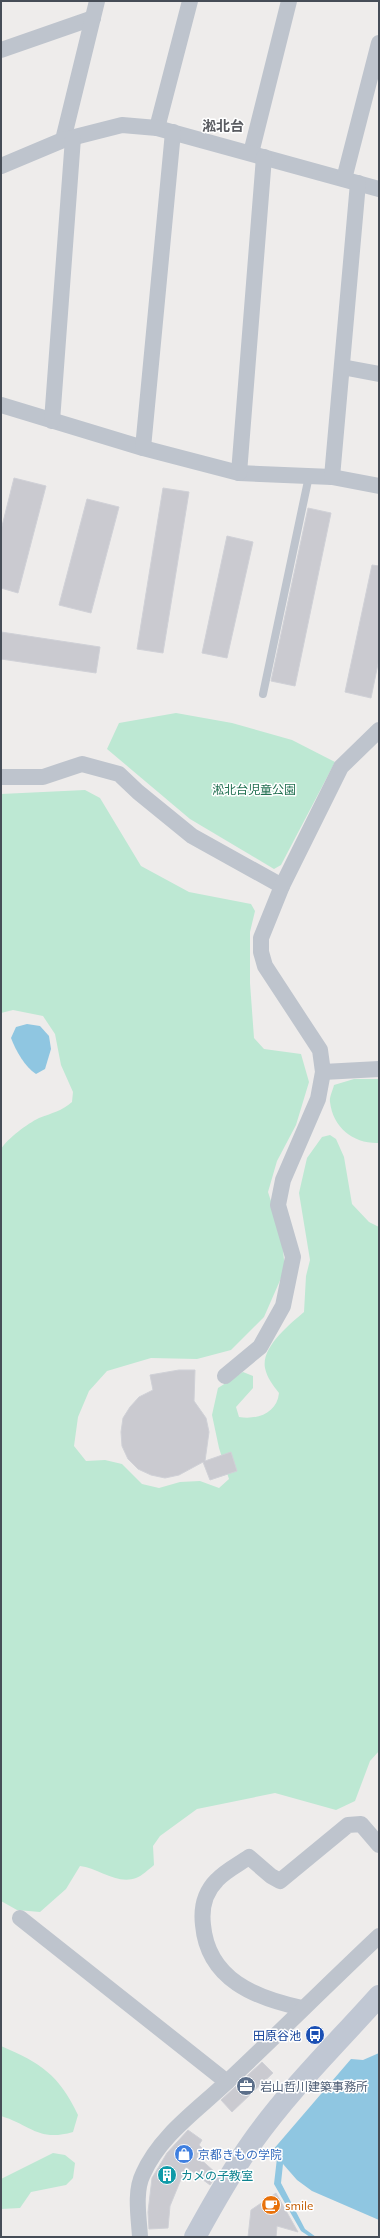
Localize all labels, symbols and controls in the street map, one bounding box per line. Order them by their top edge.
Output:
district label: 淞北台 [202,117,244,134]
park label: 淞北台児童公園 [212,782,296,796]
bus stop icon: 田原谷池 [304,2024,326,2046]
place label: 田原谷池 [253,2028,301,2042]
office icon: 岩山哲川建築事務所 [235,2075,257,2097]
place label: 岩山哲川建築事務所 [260,2079,368,2093]
shop icon: 京都きもの学院 [173,2143,195,2165]
place label: 京都きもの学院 [198,2147,282,2161]
building icon: カメの子教室 [156,2164,178,2186]
place label: カメの子教室 [181,2168,253,2182]
cafe icon: smile [260,2194,282,2216]
place label: smile [285,2198,313,2212]

